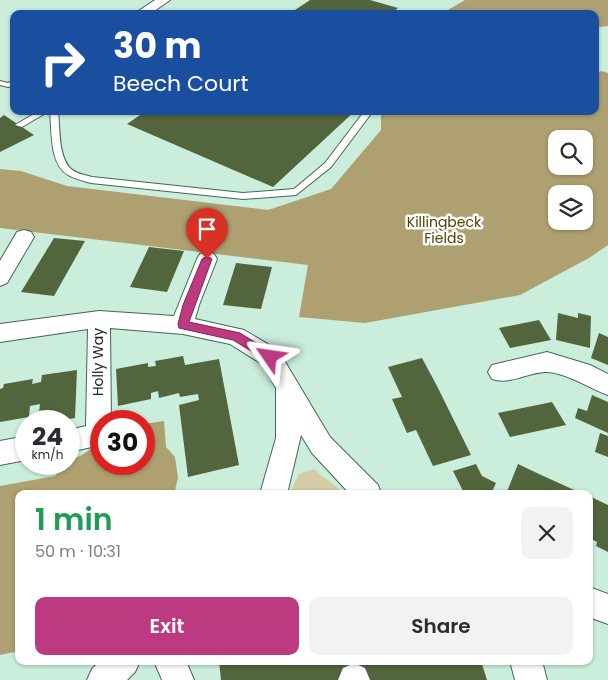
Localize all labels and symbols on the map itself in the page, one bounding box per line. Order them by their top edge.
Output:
pin [186,208,228,259]
park label: Killingbeck Fields [407,212,482,248]
street label: Holly Way [88,328,108,396]
position arrow [243,330,295,382]
speed limit sign: 30 [90,410,155,475]

